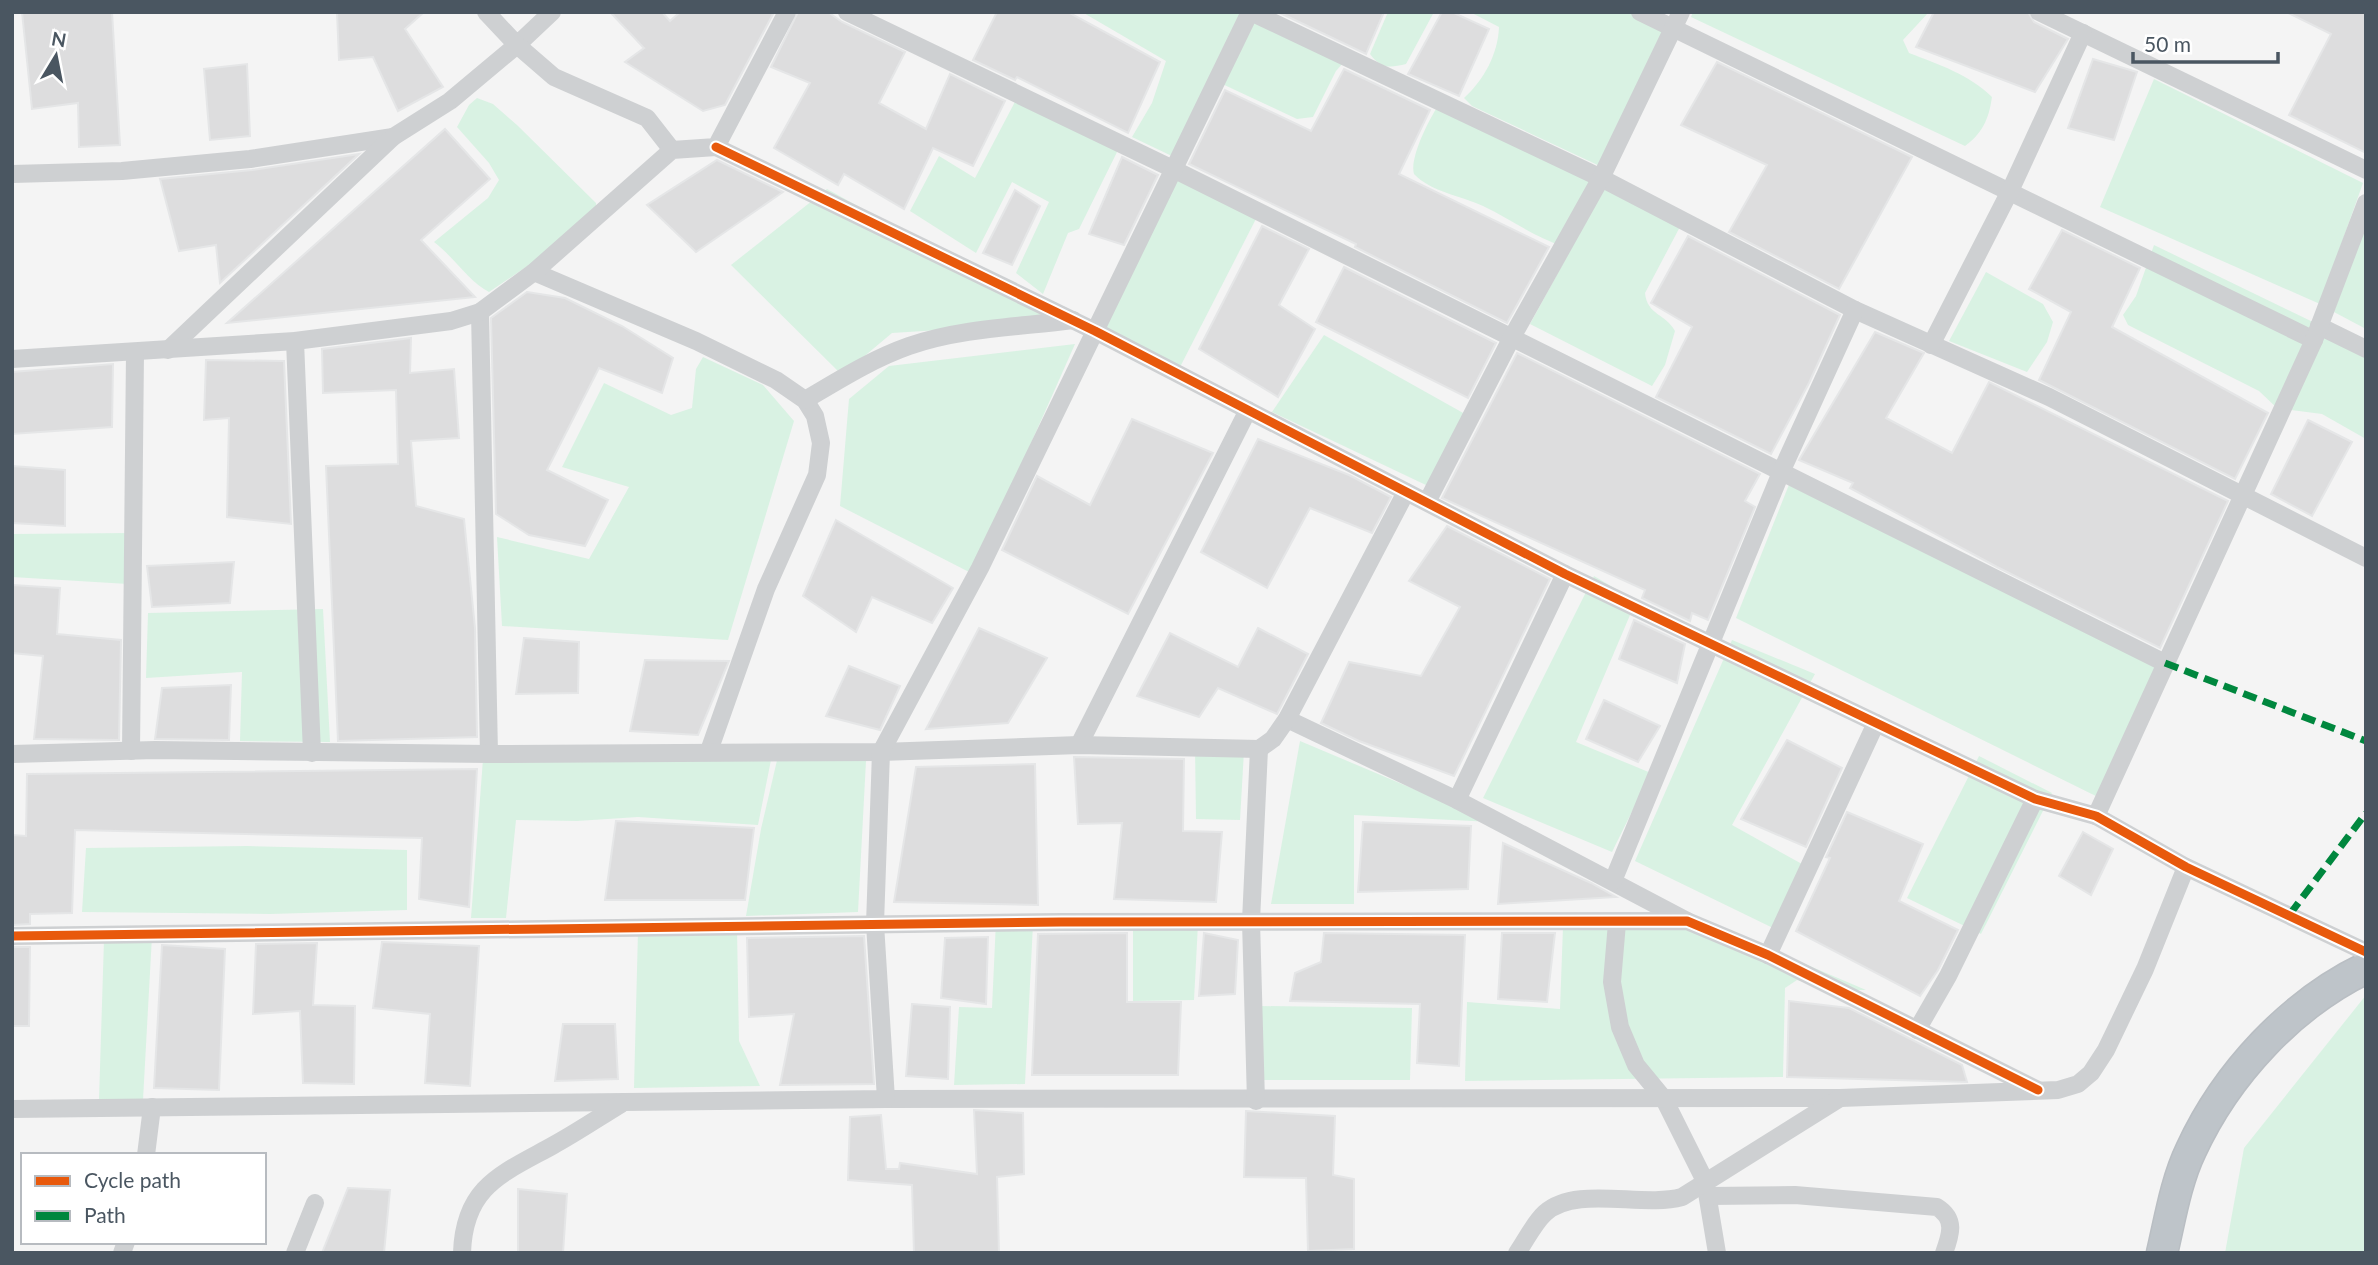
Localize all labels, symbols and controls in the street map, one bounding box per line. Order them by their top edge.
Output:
north arrow [21,21,91,91]
scale bar [2133,21,2278,65]
text: N [50,26,68,51]
text: 50 m [2144,31,2191,56]
legend [21,1153,266,1244]
text: Cycle path [84,1167,181,1192]
text: Path [84,1202,126,1227]

